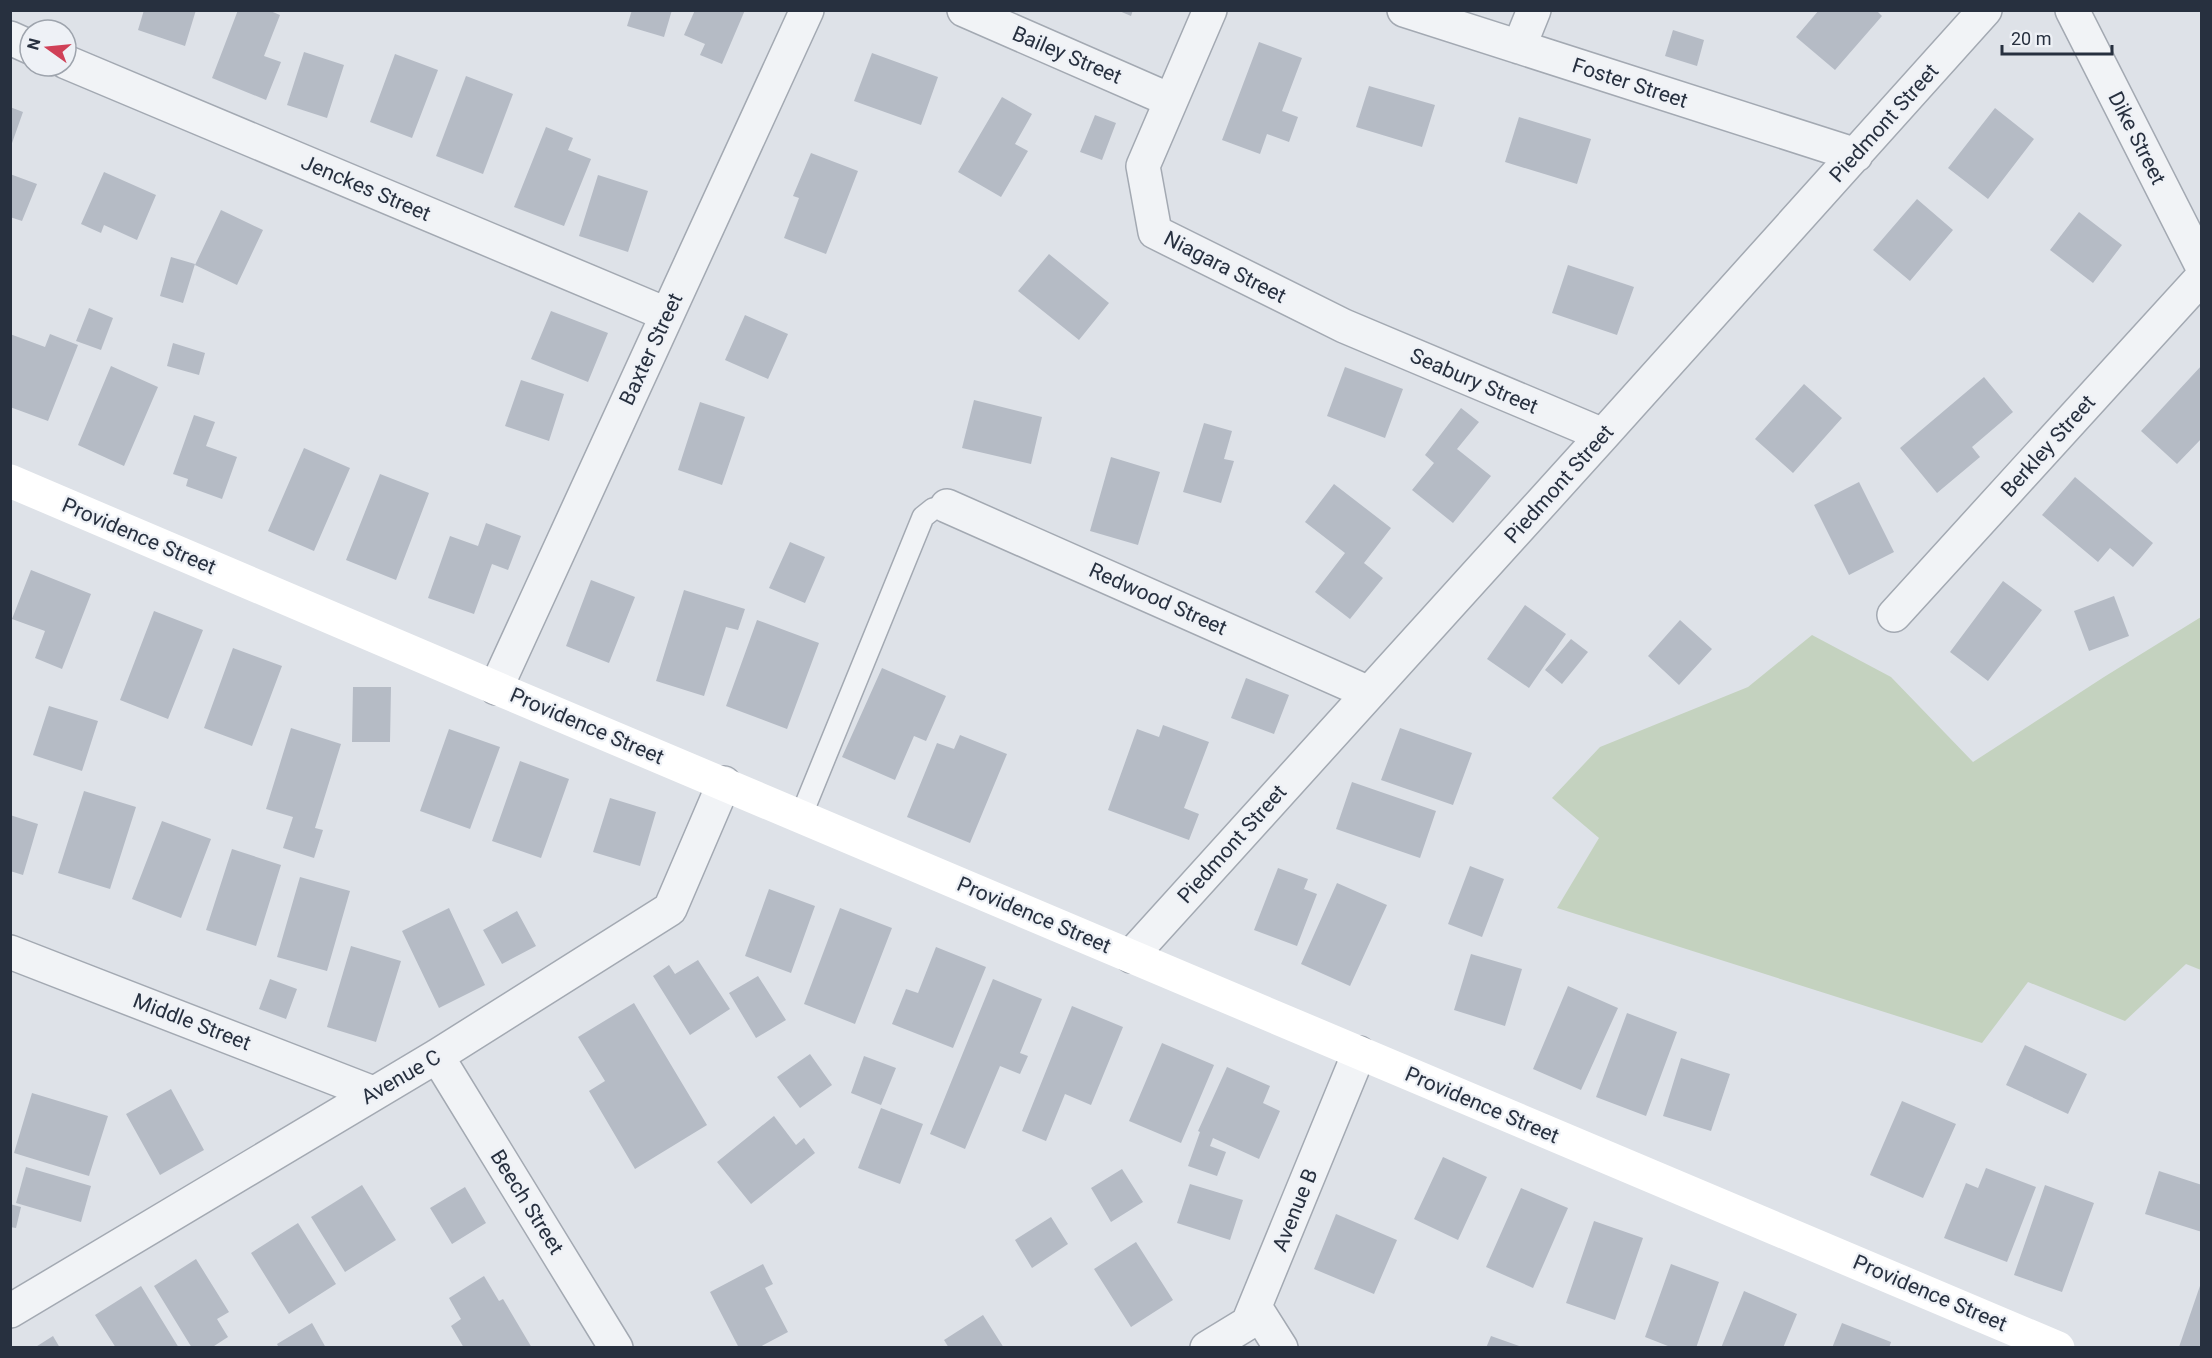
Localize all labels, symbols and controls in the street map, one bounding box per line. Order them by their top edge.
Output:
north arrow [18,18,78,78]
scale bar [2002,18,2112,56]
street label: Bailey Street [1009,21,1125,89]
text: 20 m [2011,28,2051,49]
text: N [23,36,45,52]
street label: Foster Street [1569,53,1691,113]
street label: Piedmont Street [1825,59,1943,187]
street label: Dike Street [2103,88,2171,189]
street label: Jenckes Street [298,150,434,226]
street label: Niagara Street [1160,226,1290,308]
street label: Baxter Street [615,289,687,409]
street label: Seabury Street [1407,343,1542,419]
street label: Berkley Street [1996,390,2100,502]
street label: Piedmont Street [1500,420,1618,548]
street label: Providence Street [59,493,220,579]
street label: Redwood Street [1085,558,1231,640]
street label: Providence Street [507,683,668,769]
street label: Piedmont Street [1173,780,1291,908]
street label: Providence Street [954,872,1115,958]
street label: Middle Street [130,989,254,1055]
street label: Avenue C [357,1045,445,1109]
street label: Providence Street [1402,1062,1563,1148]
street label: Beech Street [485,1145,569,1259]
street label: Avenue B [1268,1165,1322,1255]
street label: Providence Street [1850,1250,2011,1336]

